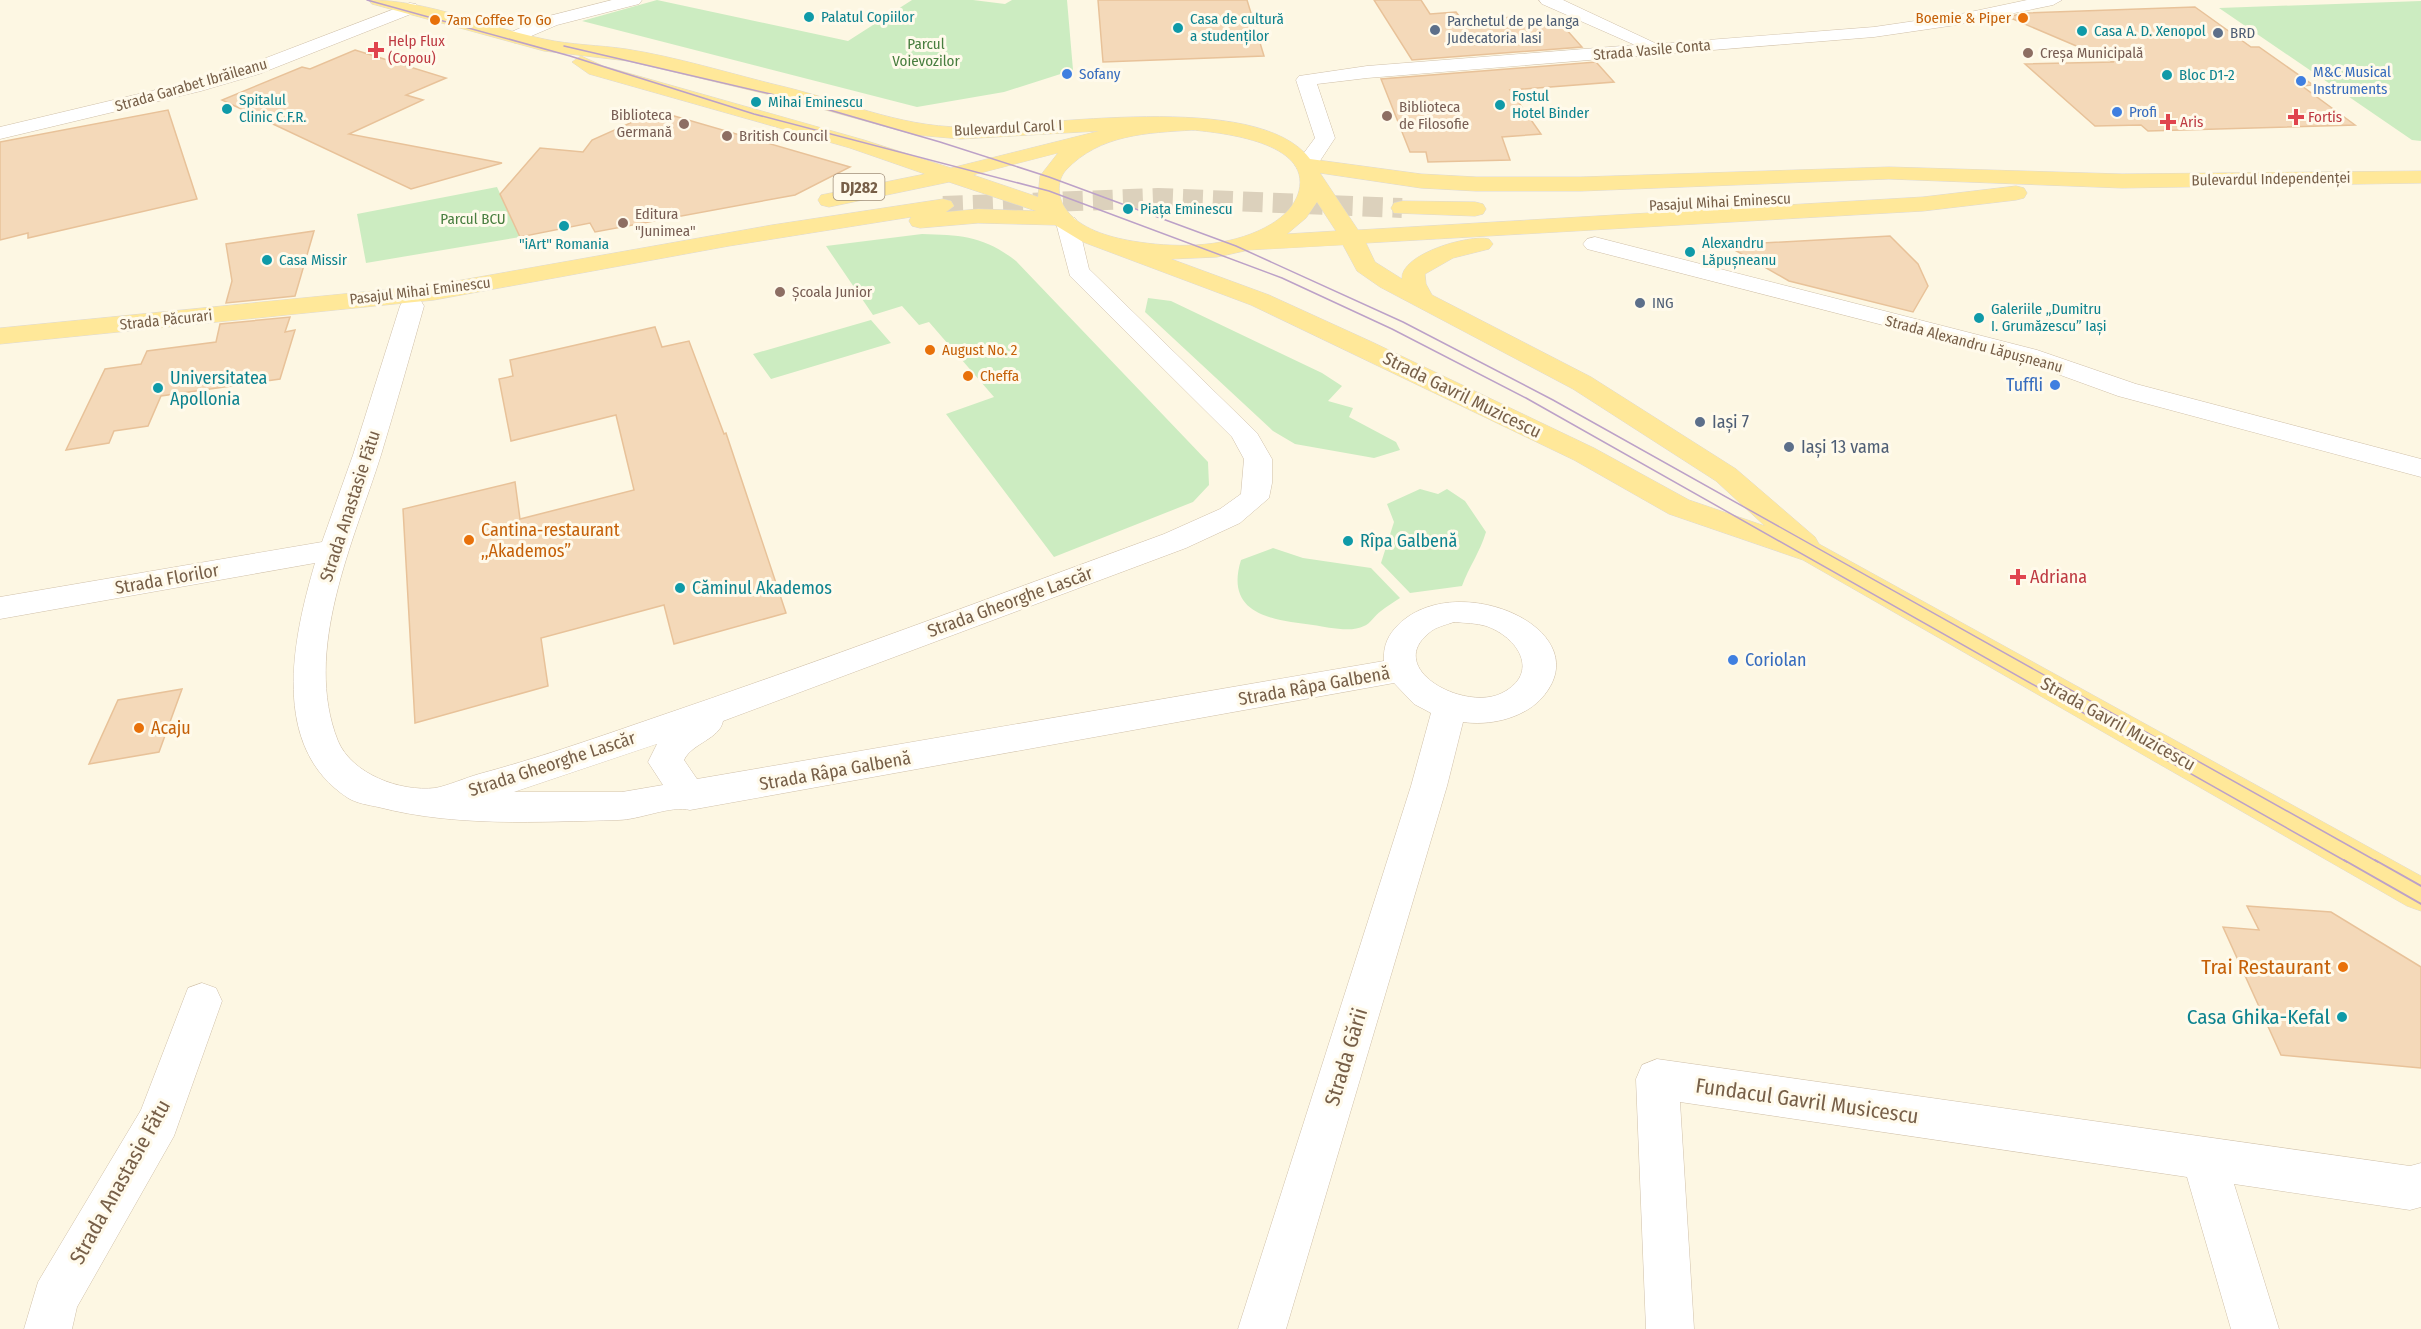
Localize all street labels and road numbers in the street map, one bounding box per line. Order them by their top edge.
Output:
street label: Strada Vasile Conta [1592,36,1712,64]
street label: Strada Garabet Ibrăileanu [113,55,269,115]
street label: Bulevardul Carol I [953,116,1063,140]
street label: Bulevardul Independenței [2191,169,2351,190]
road number: DJ282 [834,174,884,200]
street label: Pasajul Mihai Eminescu [1649,189,1791,215]
street label: Pasajul Mihai Eminescu [348,273,492,309]
street label: Strada Păcurari [119,306,213,334]
street label: Strada Alexandru Lăpușneanu [1883,312,2065,377]
street label: Strada Gavril Muzicescu [1379,347,1545,443]
street label: Strada Anastasie Fătu [315,427,385,585]
street label: Strada Florilor [113,559,221,599]
street label: Strada Gheorghe Lascăr [924,562,1096,642]
street label: Strada Râpa Galbenă [1237,662,1392,710]
street label: Strada Gavril Muzicescu [2037,672,2199,776]
street label: Strada Gheorghe Lascăr [466,726,639,801]
street label: Strada Râpa Galbenă [758,747,913,795]
street label: Strada Gării [1319,1005,1373,1109]
street label: Fundacul Gavril Musicescu [1694,1072,1920,1130]
street label: Strada Anastasie Fătu [64,1095,176,1269]

